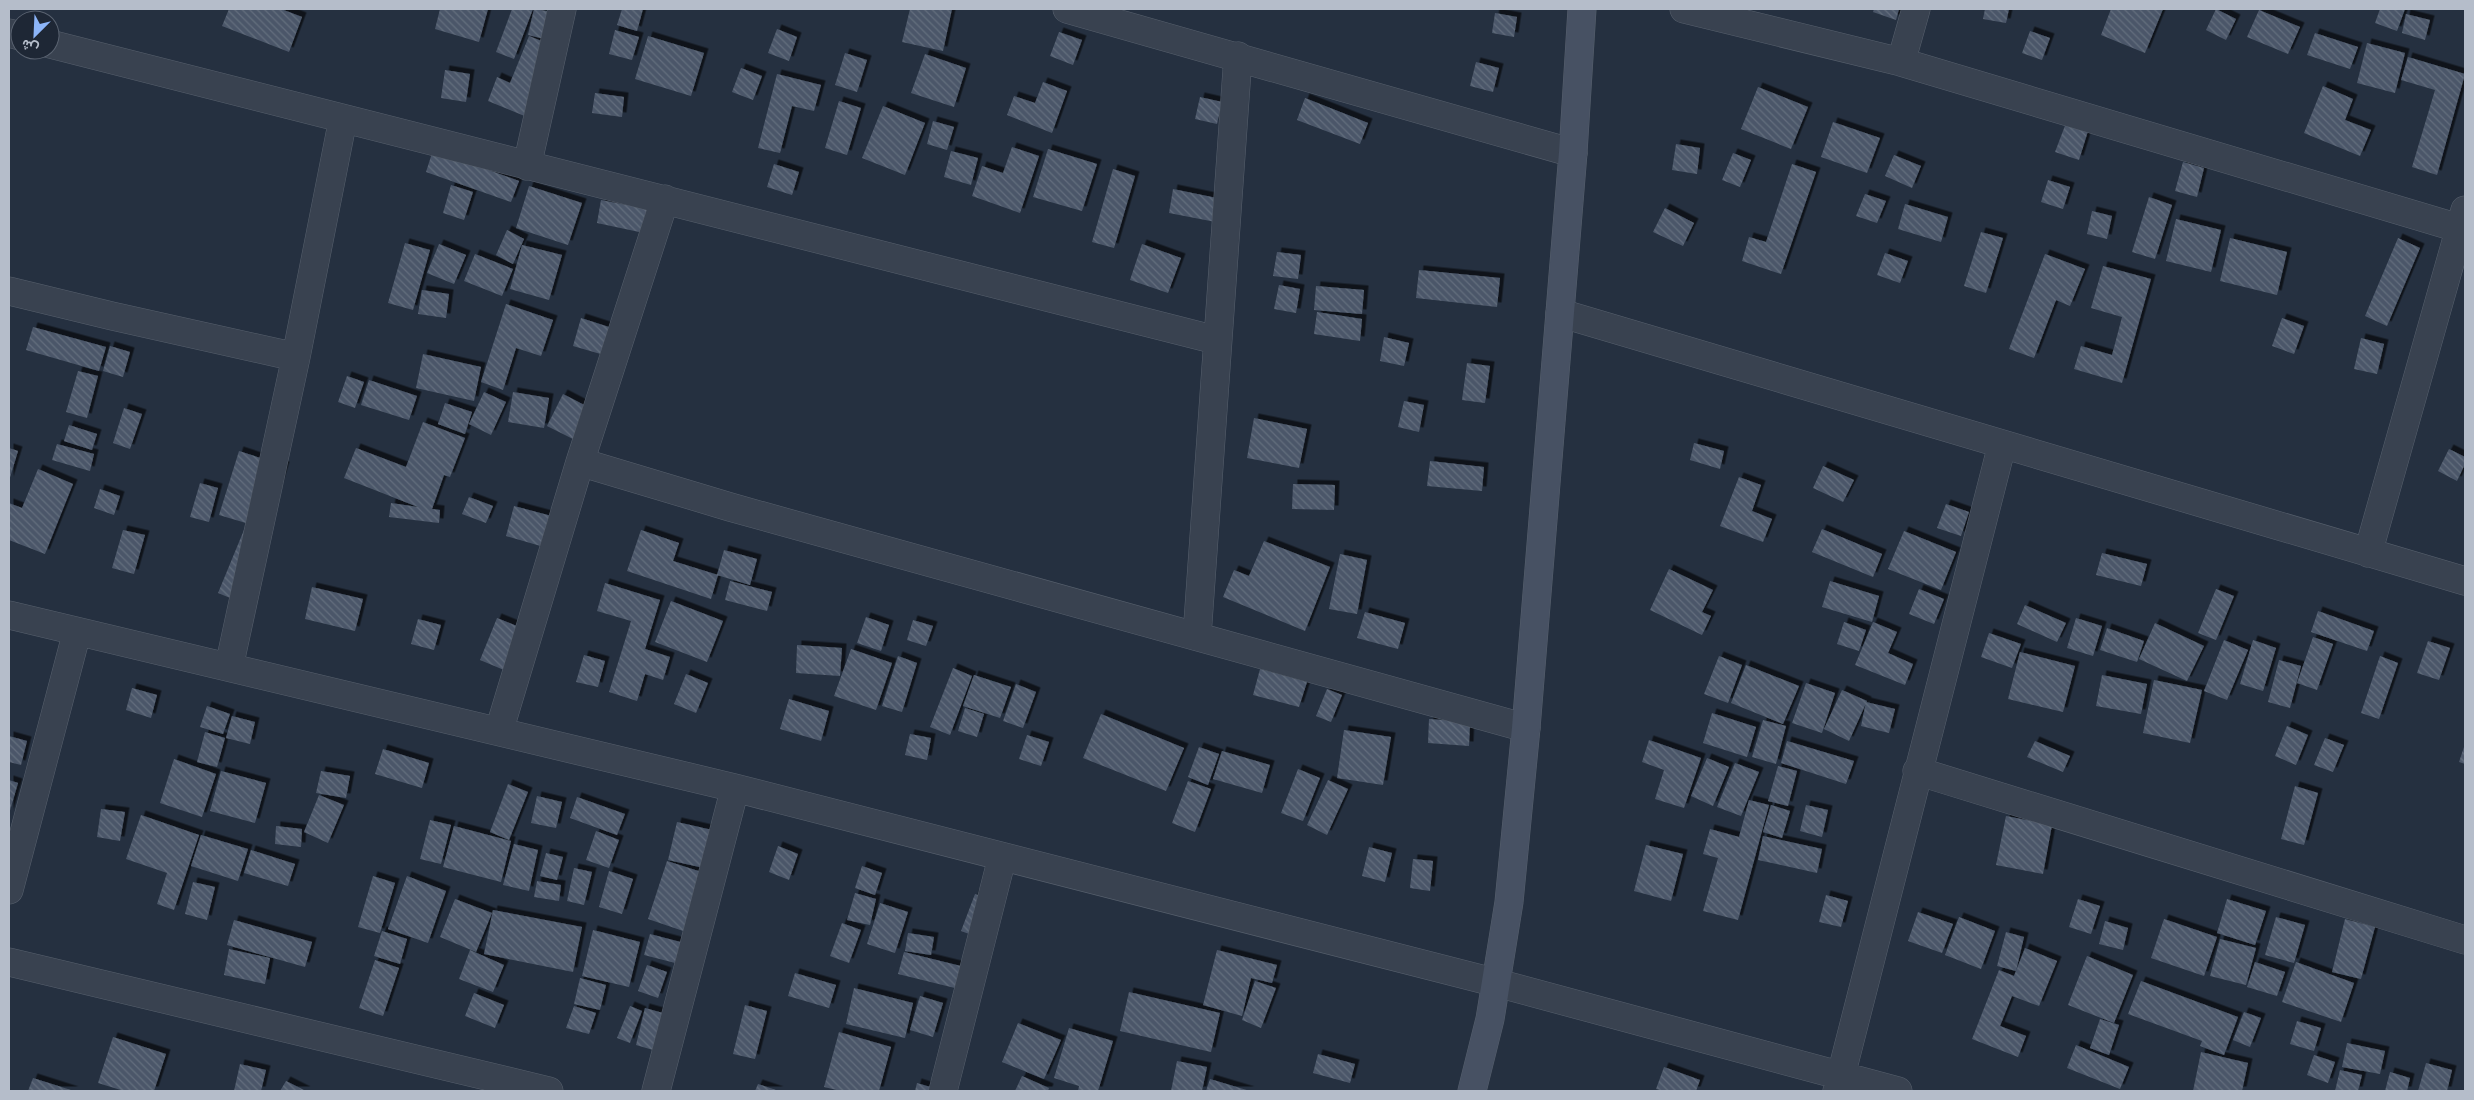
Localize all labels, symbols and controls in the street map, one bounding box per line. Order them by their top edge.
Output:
north arrow [10,10,60,60]
text: ش [19,35,41,58]

